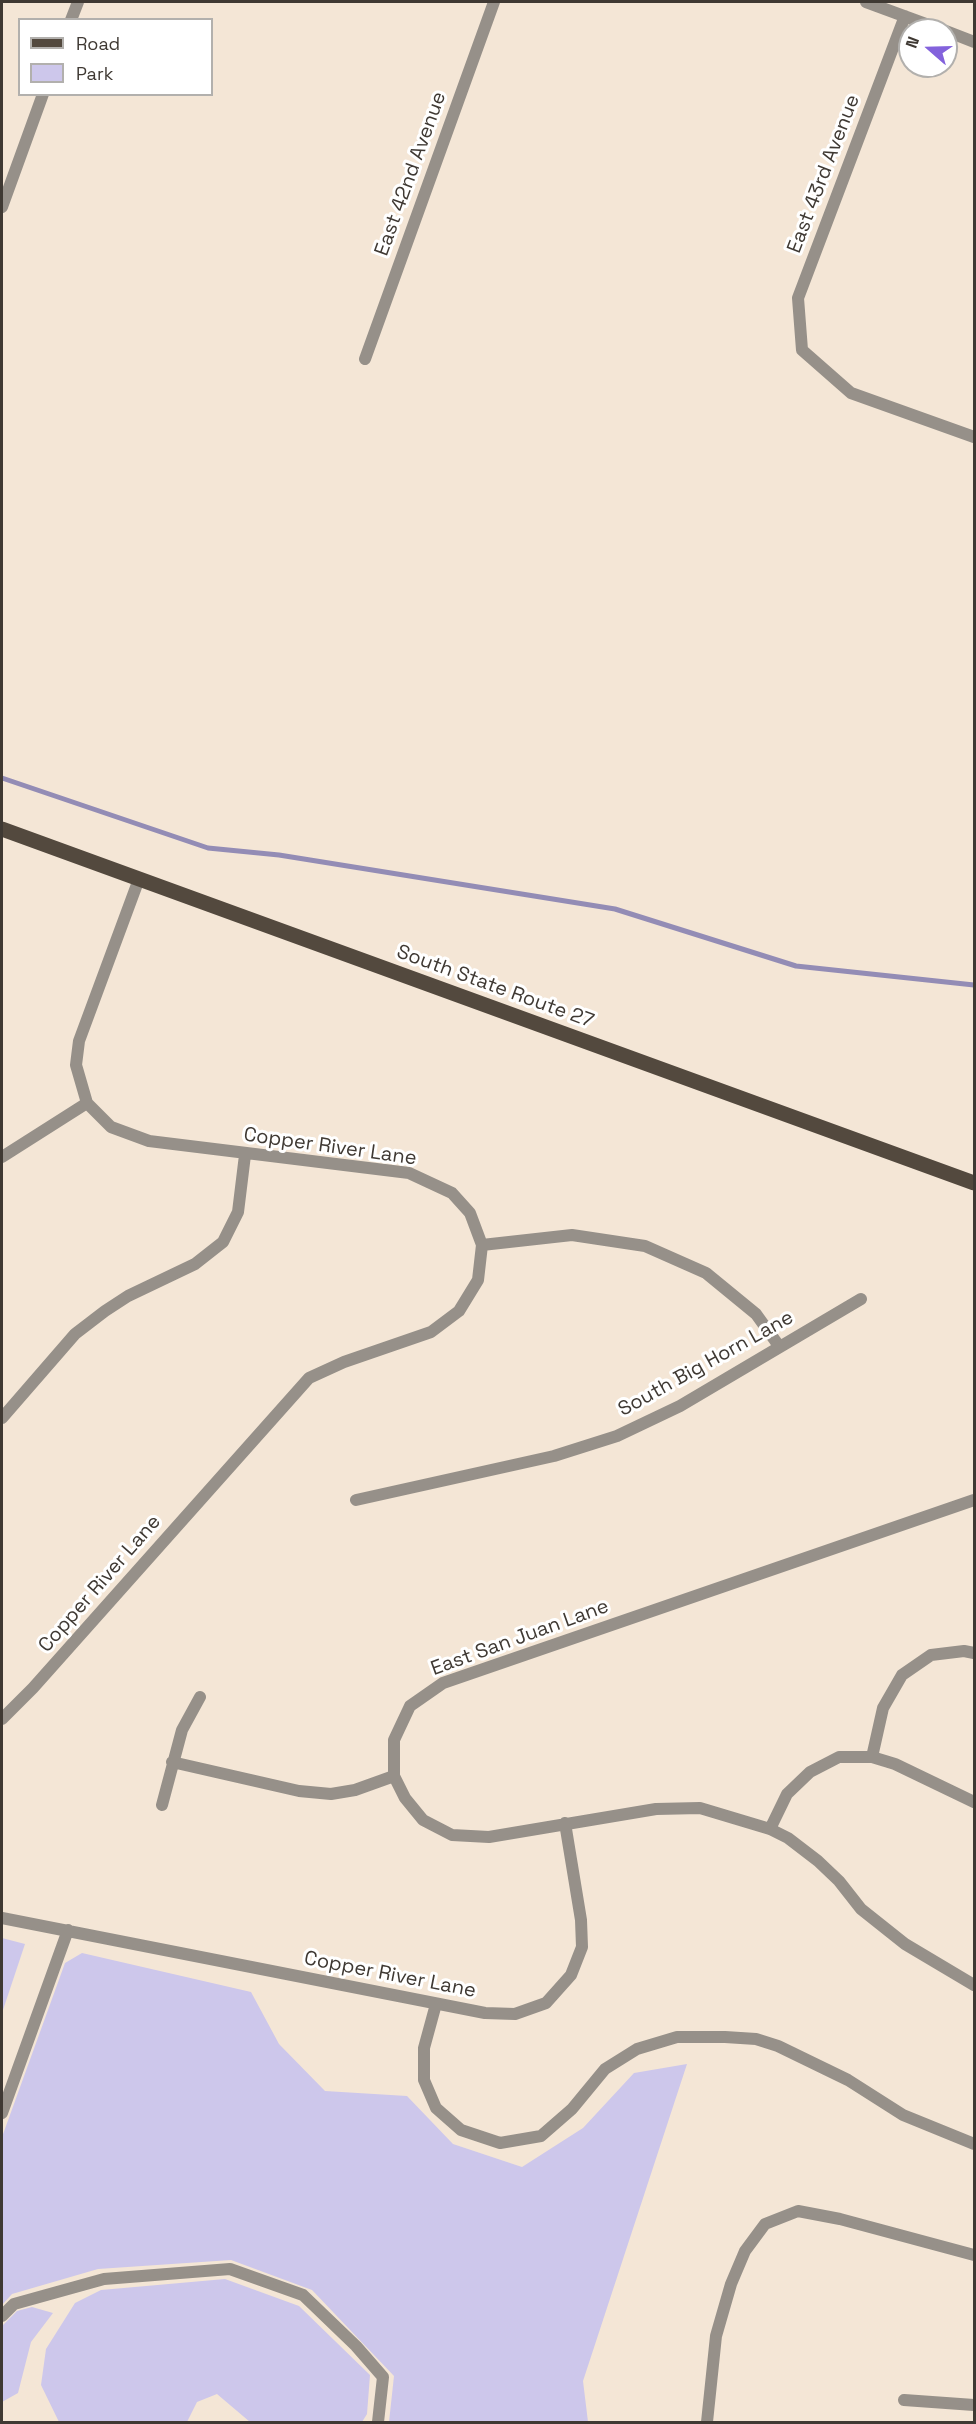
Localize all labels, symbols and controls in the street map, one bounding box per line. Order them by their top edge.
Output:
legend [18,18,213,96]
north arrow [898,18,958,78]
text: Road [76,32,120,55]
text: N [901,34,924,51]
text: Park [76,62,113,85]
street label: East 42nd Avenue [370,89,452,259]
street label: East 43rd Avenue [783,91,865,257]
street label: South State Route 27 [393,940,597,1034]
street label: Copper River Lane [242,1123,418,1171]
street label: South Big Horn Lane [614,1306,798,1422]
street label: Copper River Lane [34,1510,166,1658]
street label: East San Juan Lane [428,1595,612,1681]
street label: Copper River Lane [302,1947,478,2003]

